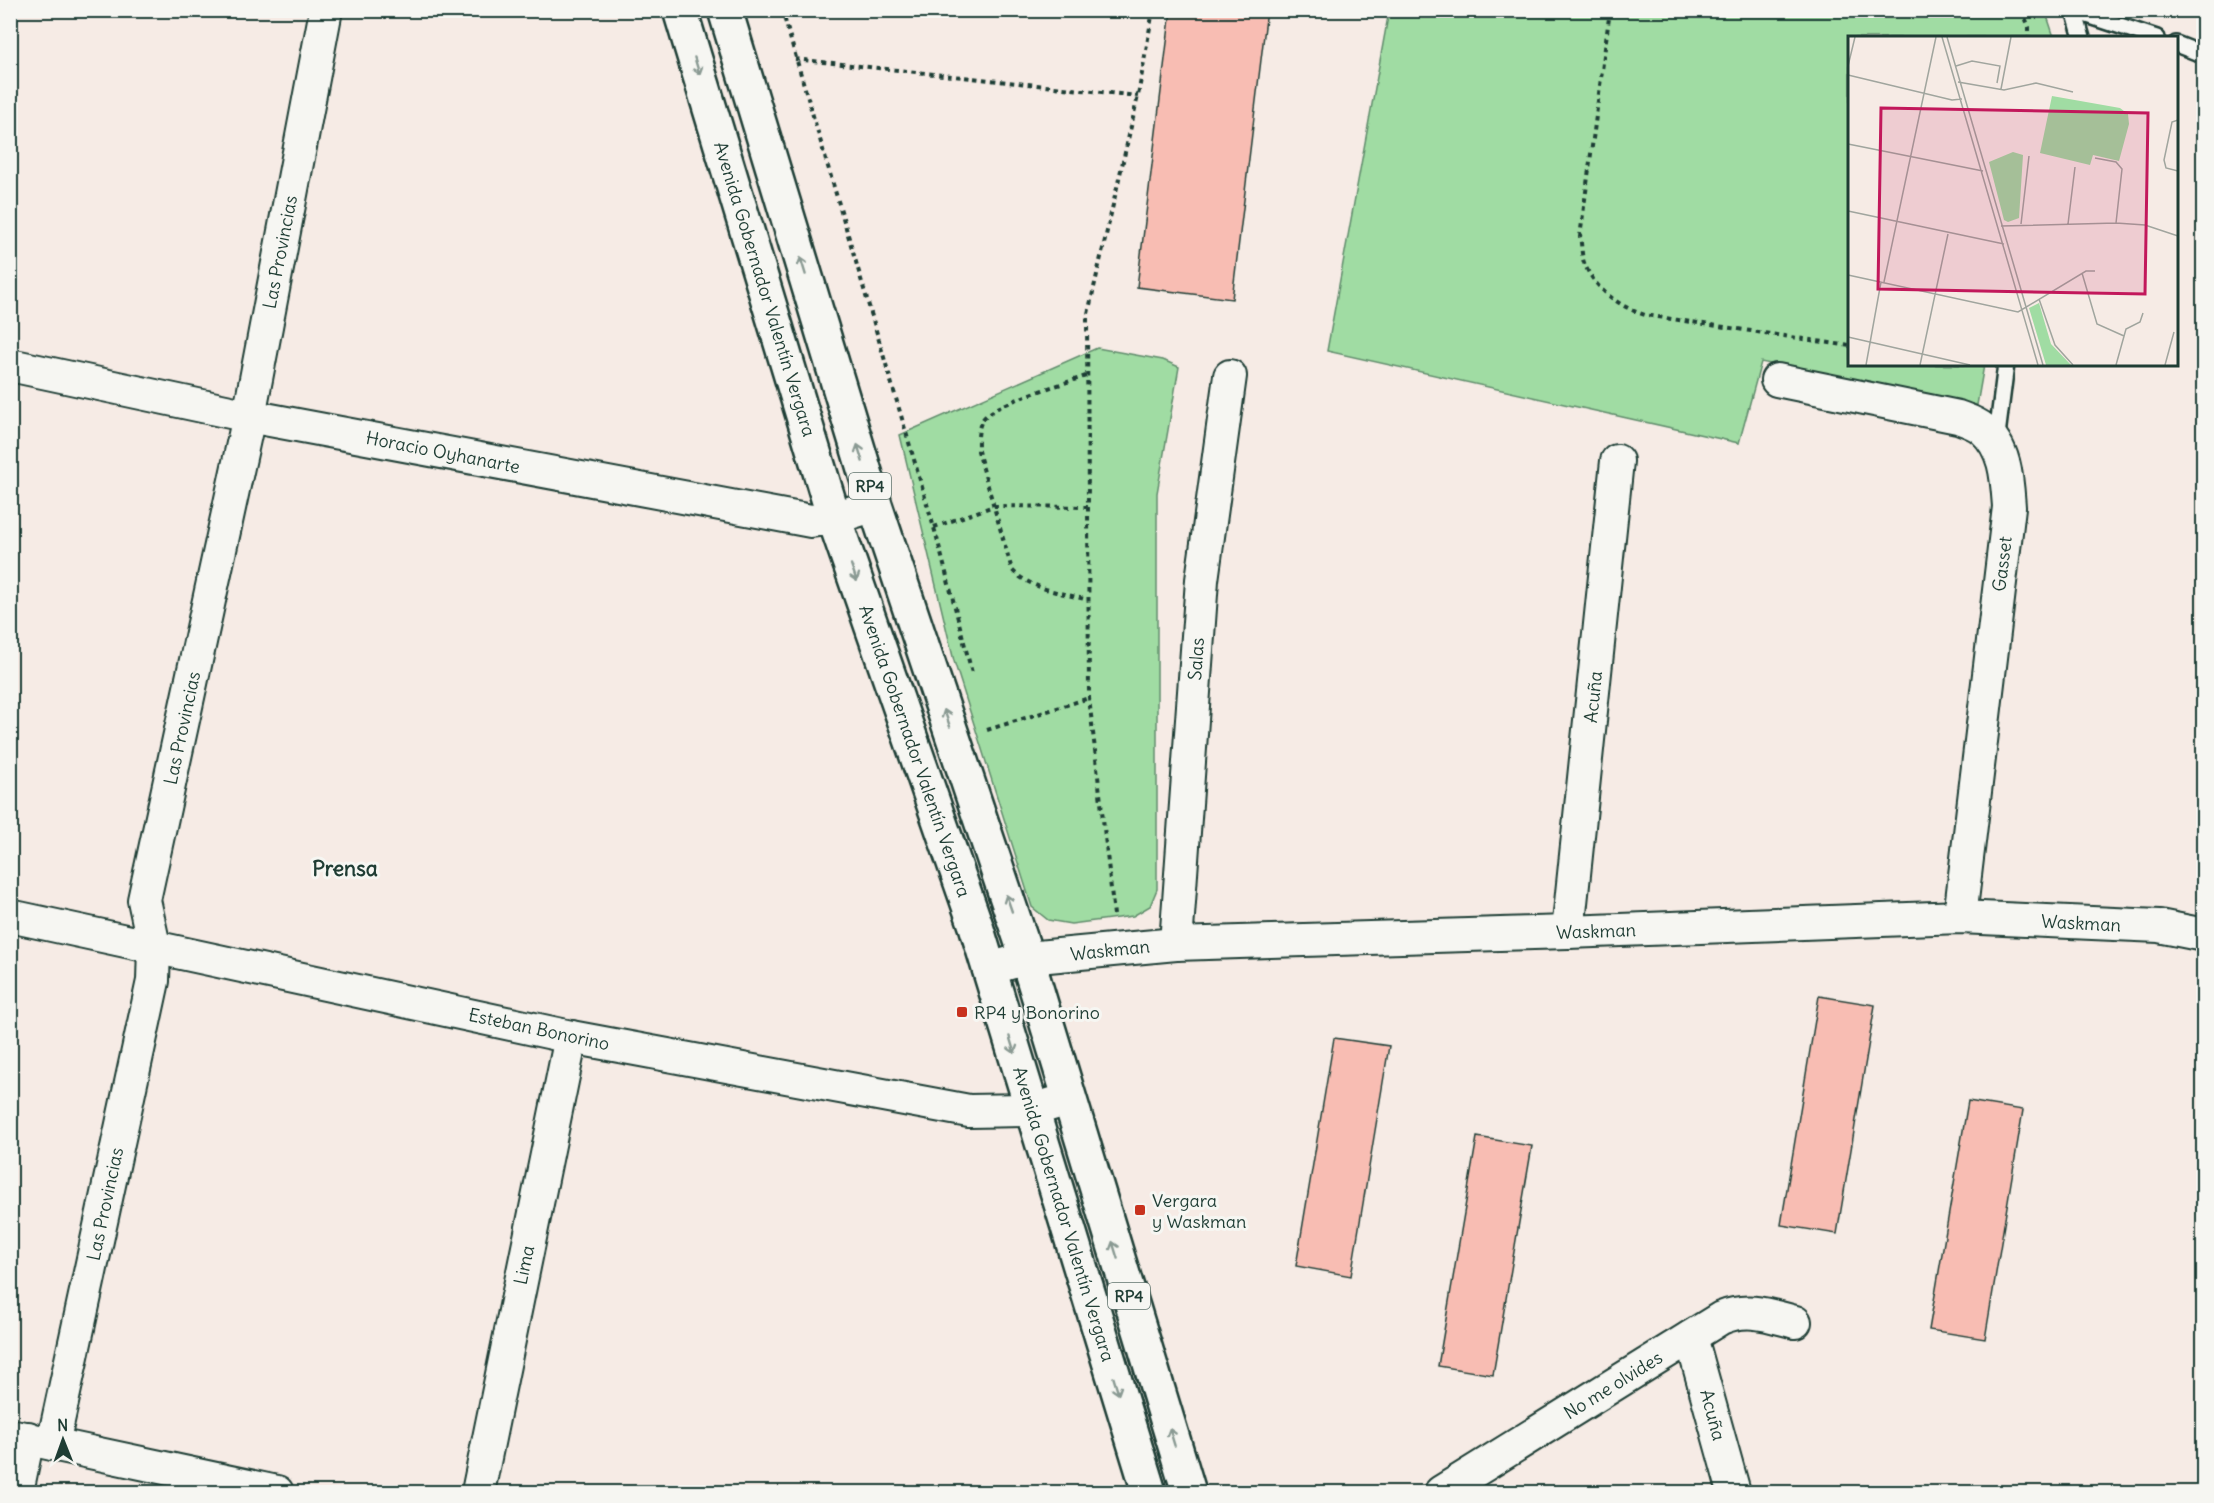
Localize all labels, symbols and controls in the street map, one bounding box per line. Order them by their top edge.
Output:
inset map [1848,36,2178,366]
one-way arrow [692,57,703,76]
street label: Avenida Gobernador Valentín Vergara [709,139,821,439]
street label: Las Provincias [258,193,302,311]
one-way arrow [797,257,808,276]
street label: Horacio Oyhanarte [364,426,522,478]
one-way arrow [853,444,864,463]
road number: RP4 [849,473,891,499]
street label: Gasset [1987,535,2017,593]
one-way arrow [849,563,860,582]
street label: Avenida Gobernador Valentín Vergara [854,602,976,900]
street label: Salas [1183,637,1209,681]
street label: Las Provincias [159,669,205,787]
street label: Acuña [1579,670,1607,724]
one-way arrow [940,709,951,728]
district label: Prensa [312,855,378,882]
one-way arrow [1002,894,1013,913]
street label: Waskman [2040,909,2122,937]
street label: Waskman [1556,918,1636,944]
street label: Waskman [1069,934,1151,966]
place label: RP4 y Bonorino [974,1001,1100,1024]
street label: Esteban Bonorino [466,1003,612,1055]
marker: RP4 y Bonorino [955,1005,969,1019]
one-way arrow [1007,1035,1018,1054]
street label: Avenida Gobernador Valentín Vergara [1008,1064,1120,1364]
street label: Las Provincias [82,1145,128,1263]
place label: Vergara y Waskman [1152,1189,1246,1233]
marker: Vergara y Waskman [1133,1203,1147,1217]
one-way arrow [1109,1241,1120,1260]
street label: Lima [509,1243,539,1287]
road number: RP4 [1108,1283,1150,1309]
street label: No me olvides [1560,1346,1666,1424]
one-way arrow [1111,1377,1122,1396]
street label: Acuña [1695,1387,1731,1443]
north arrow [33,1410,93,1470]
text: N [57,1415,68,1435]
one-way arrow [1166,1427,1177,1446]

